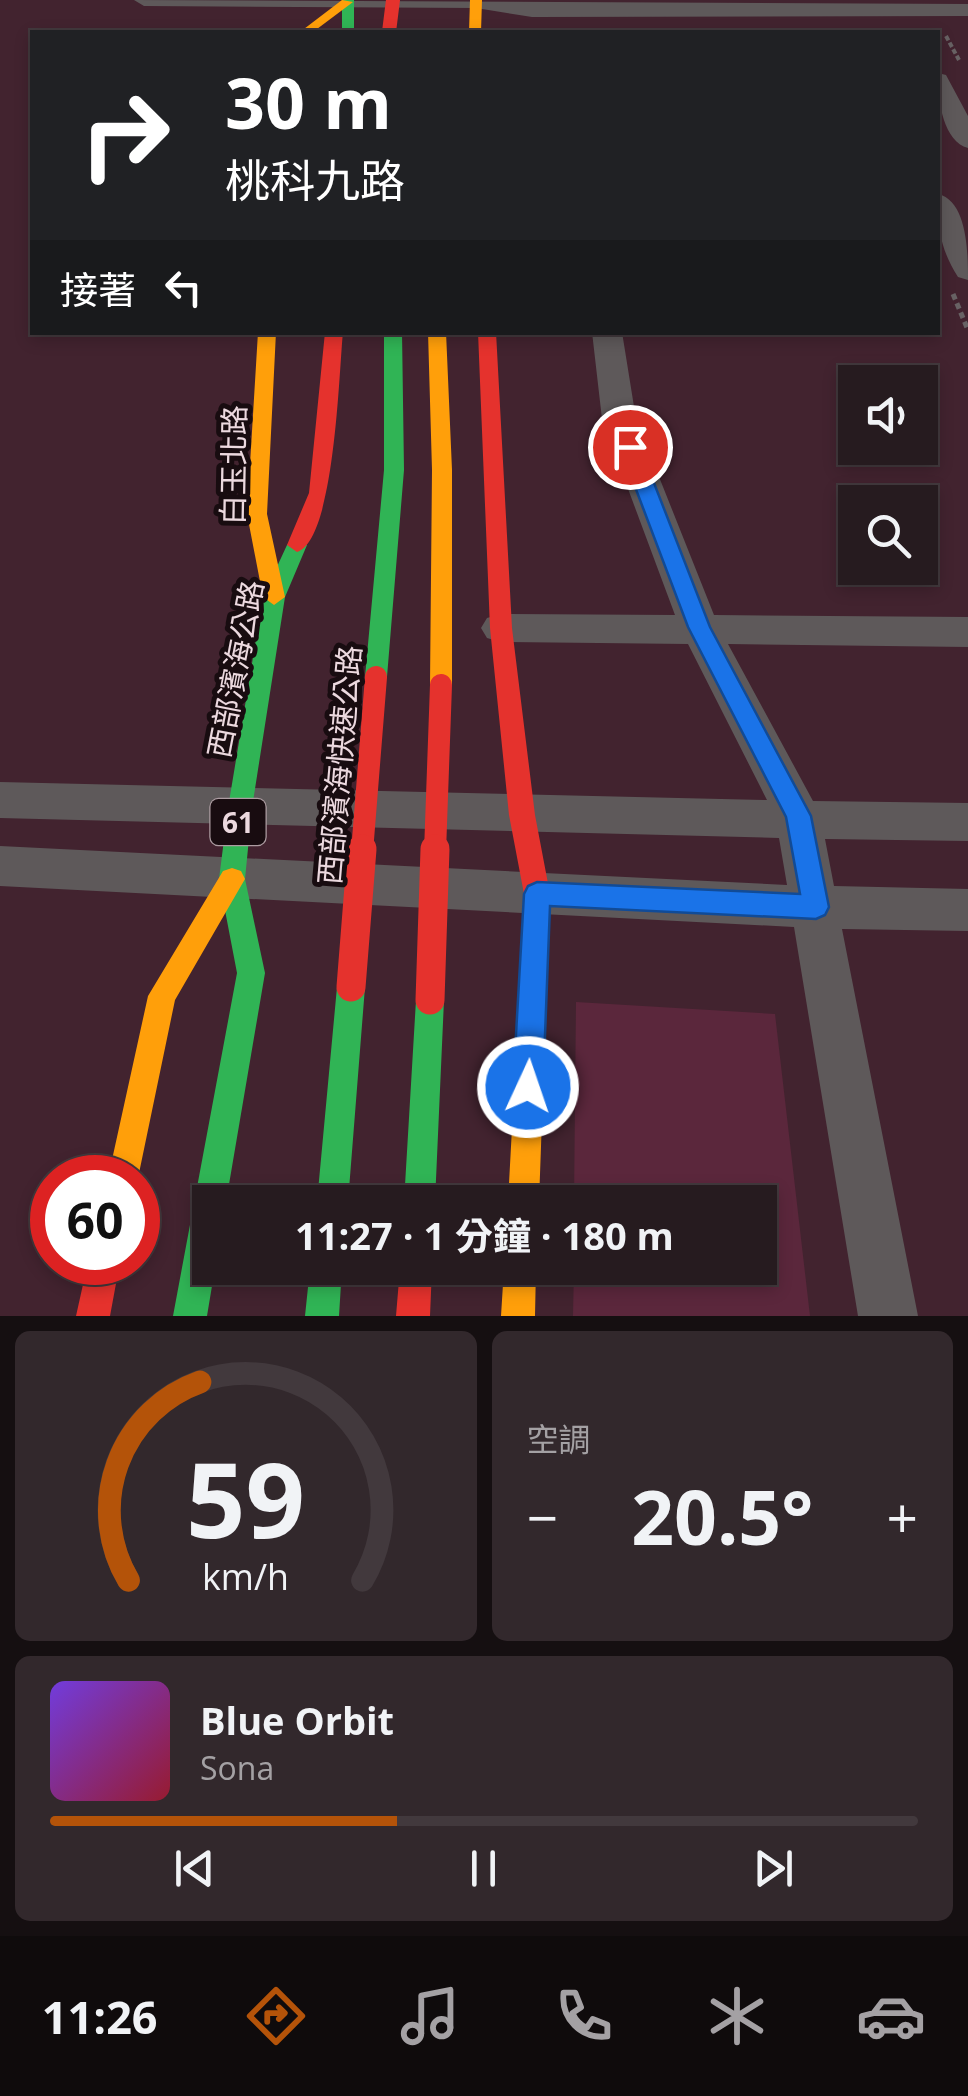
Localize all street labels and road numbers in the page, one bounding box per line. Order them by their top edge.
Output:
street label: 白玉北路 [211,405,255,525]
street label: 西部濱海公路 [198,577,272,761]
street label: 西部濱海快速公路 [308,644,370,886]
road number: 61 [210,799,266,845]

